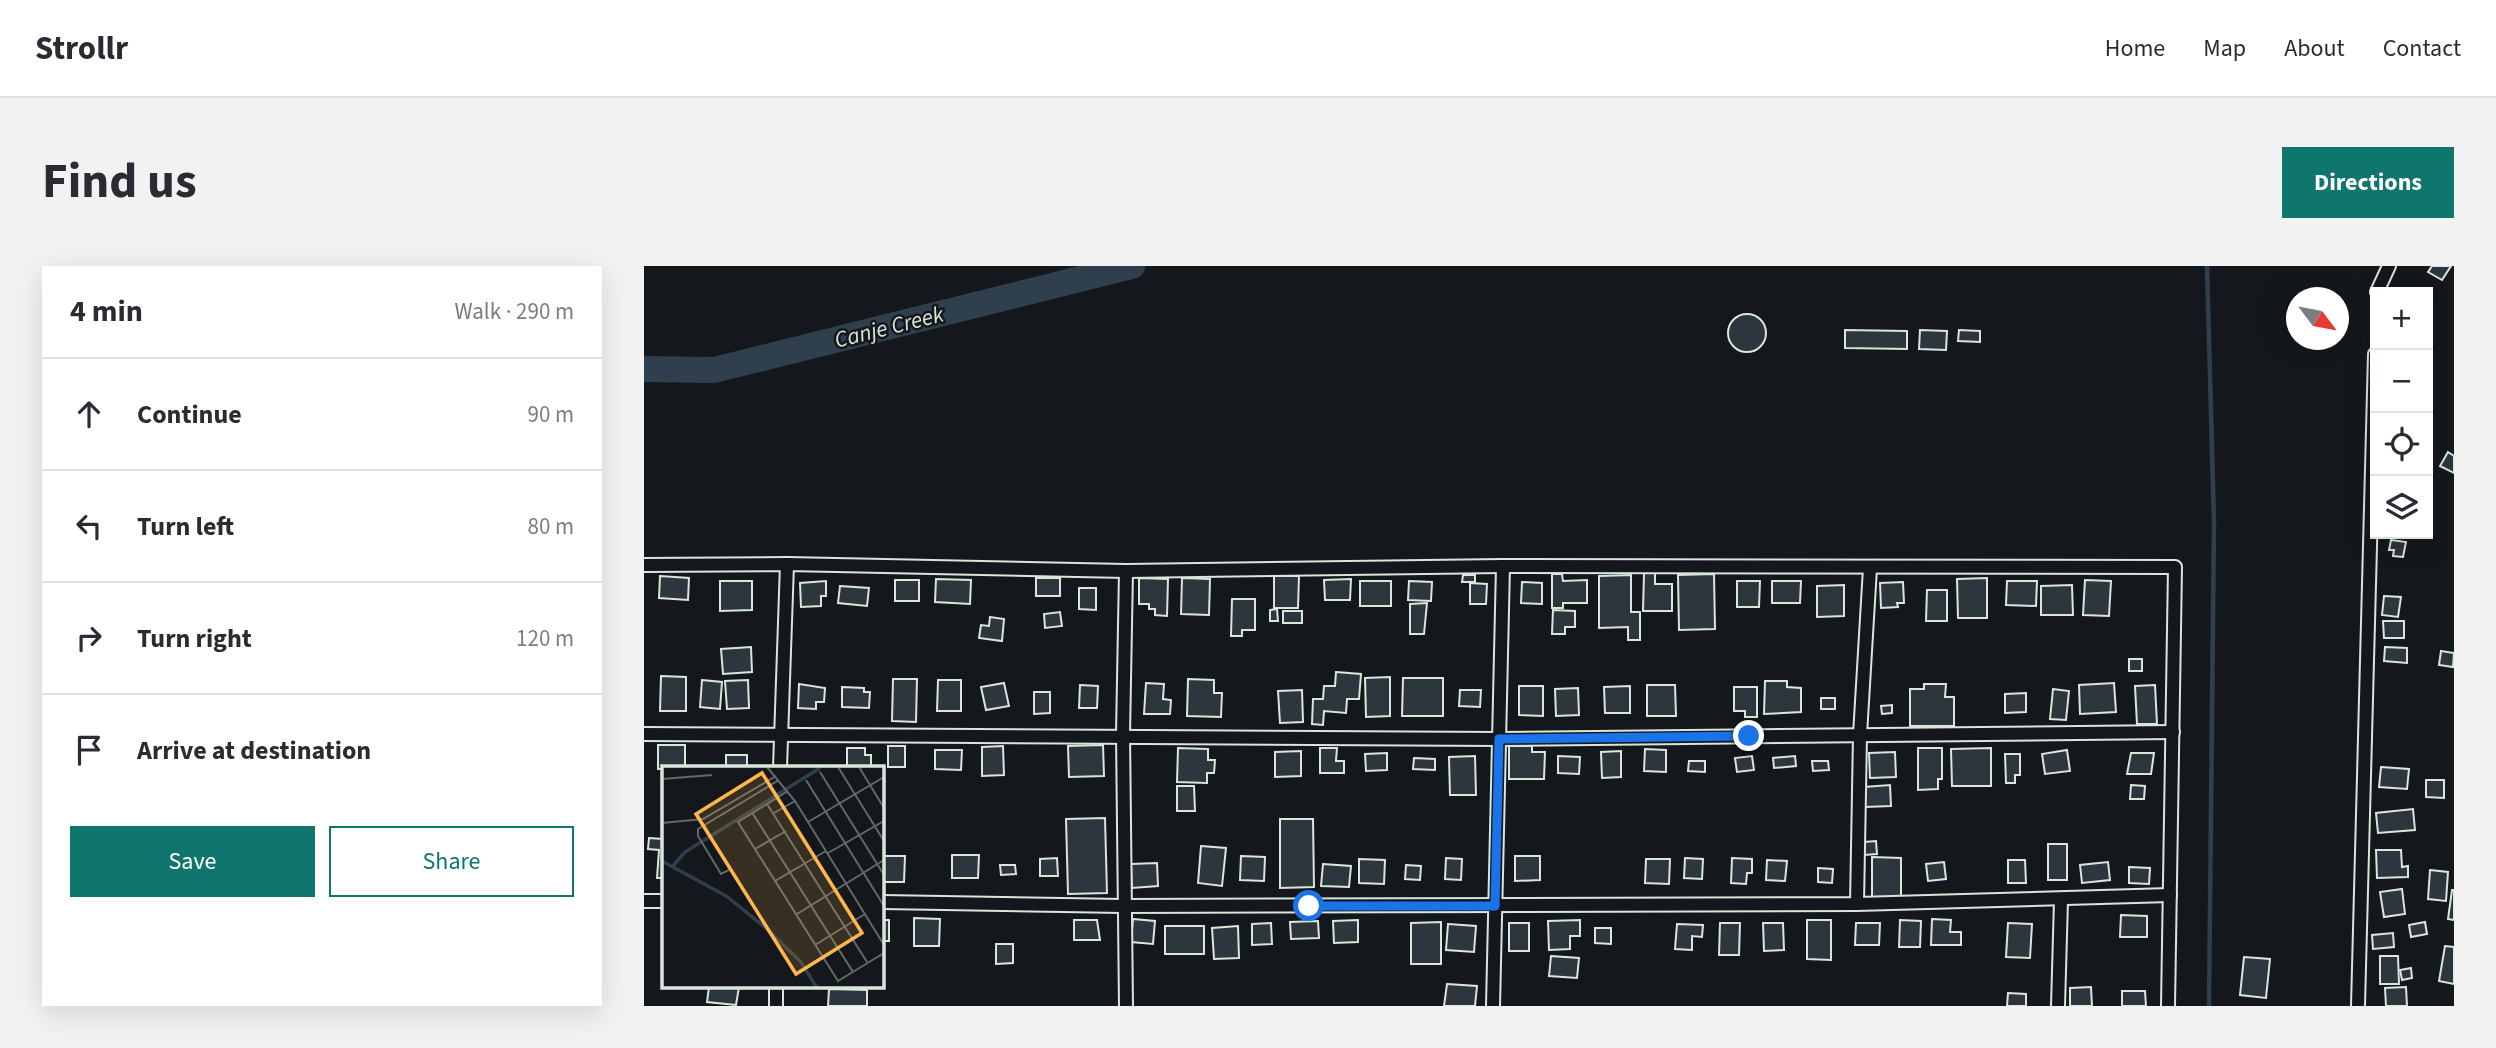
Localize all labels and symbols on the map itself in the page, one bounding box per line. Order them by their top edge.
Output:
north arrow [2286,287,2349,350]
water label: Canje Creek [831,297,948,356]
route end [1733,720,1764,751]
inset map [662,766,884,988]
route start [1293,890,1324,921]

